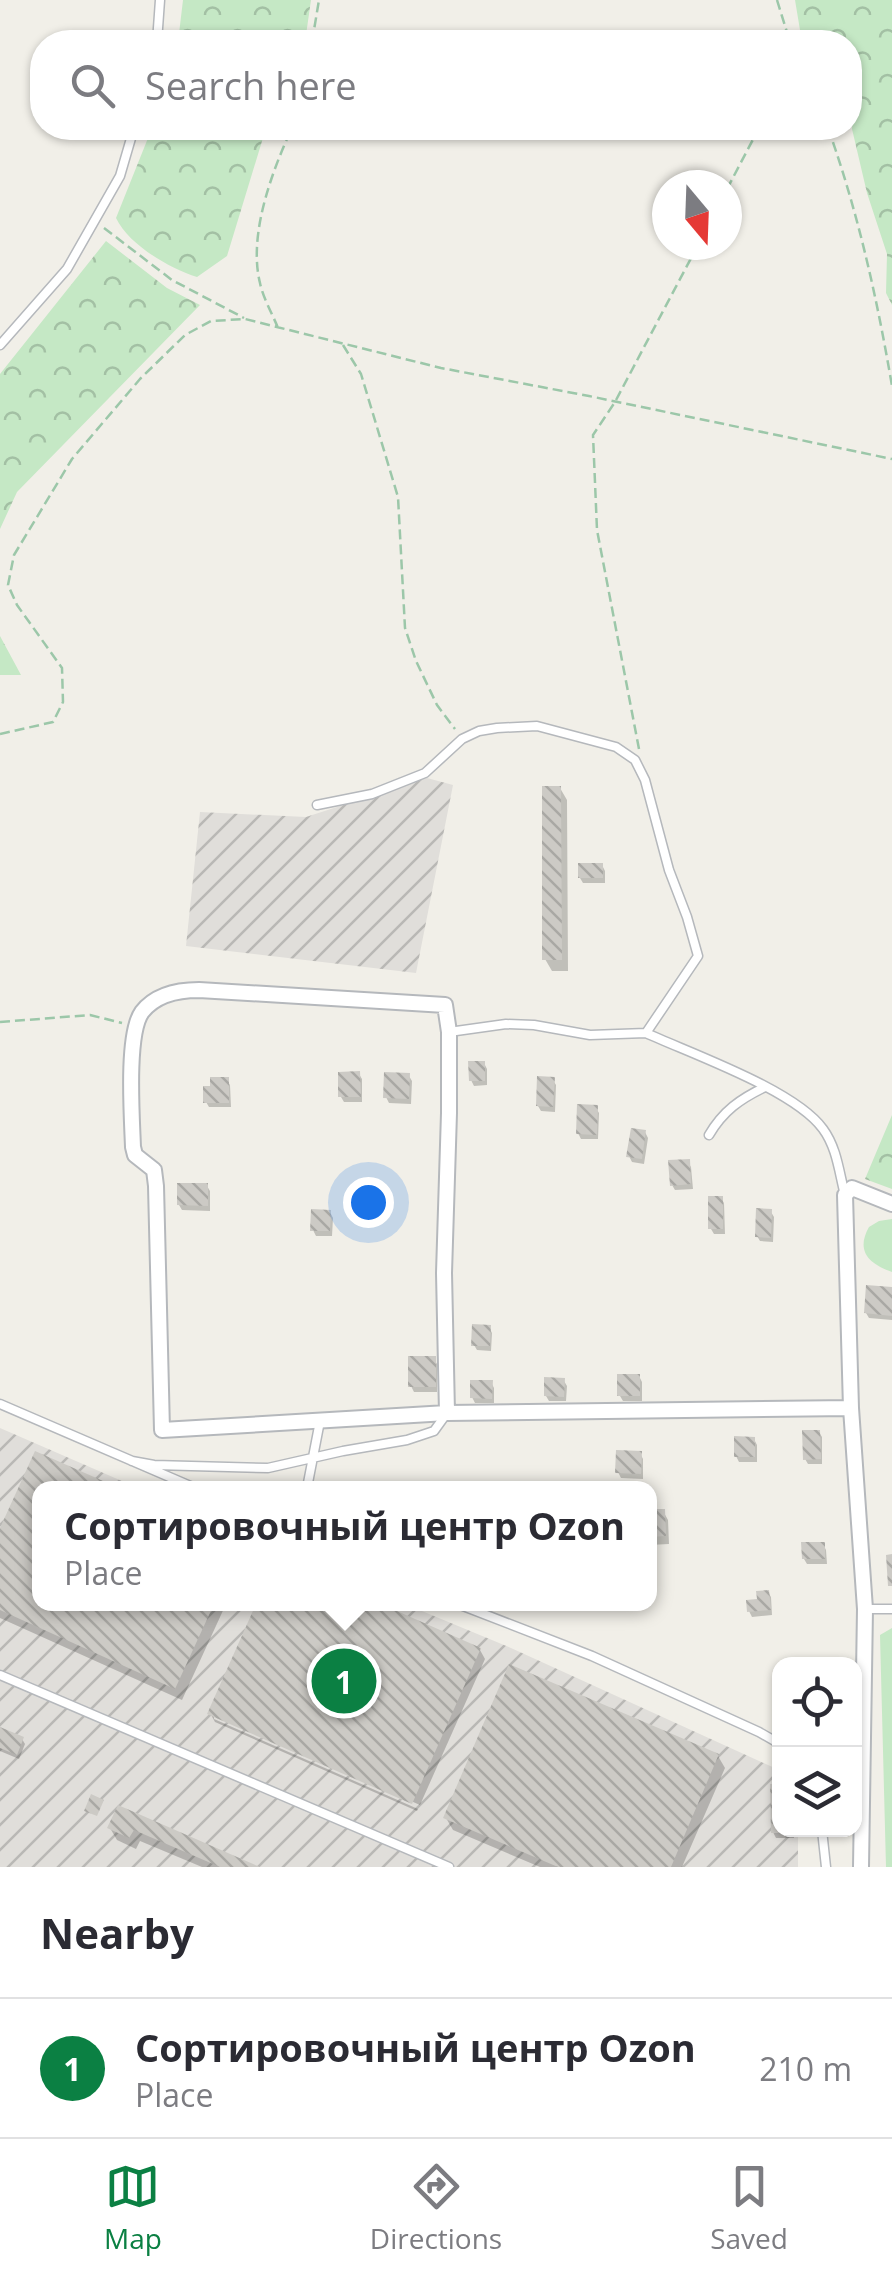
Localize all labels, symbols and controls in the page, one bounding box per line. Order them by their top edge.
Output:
search box [30,30,862,140]
icon: search [65,58,120,113]
text: Search here [145,59,357,111]
north arrow [652,170,742,260]
your location [343,1177,394,1228]
popup [32,1481,657,1611]
text: Сортировочный центр Ozon [64,1499,625,1551]
text: Place [64,1551,143,1594]
pin: 1 [312,1644,376,1718]
map controls [772,1657,862,1837]
button: locate [772,1657,862,1747]
button: layers [772,1747,862,1837]
text: Nearby [40,1904,194,1961]
text: Сортировочный центр Ozon [135,2021,696,2073]
text: 1 [63,2047,82,2090]
text: 210 m [759,2047,852,2090]
text: Place [135,2073,213,2116]
tab: Map [104,2159,162,2257]
tab: Directions [370,2159,502,2257]
tab: Saved [710,2159,788,2257]

